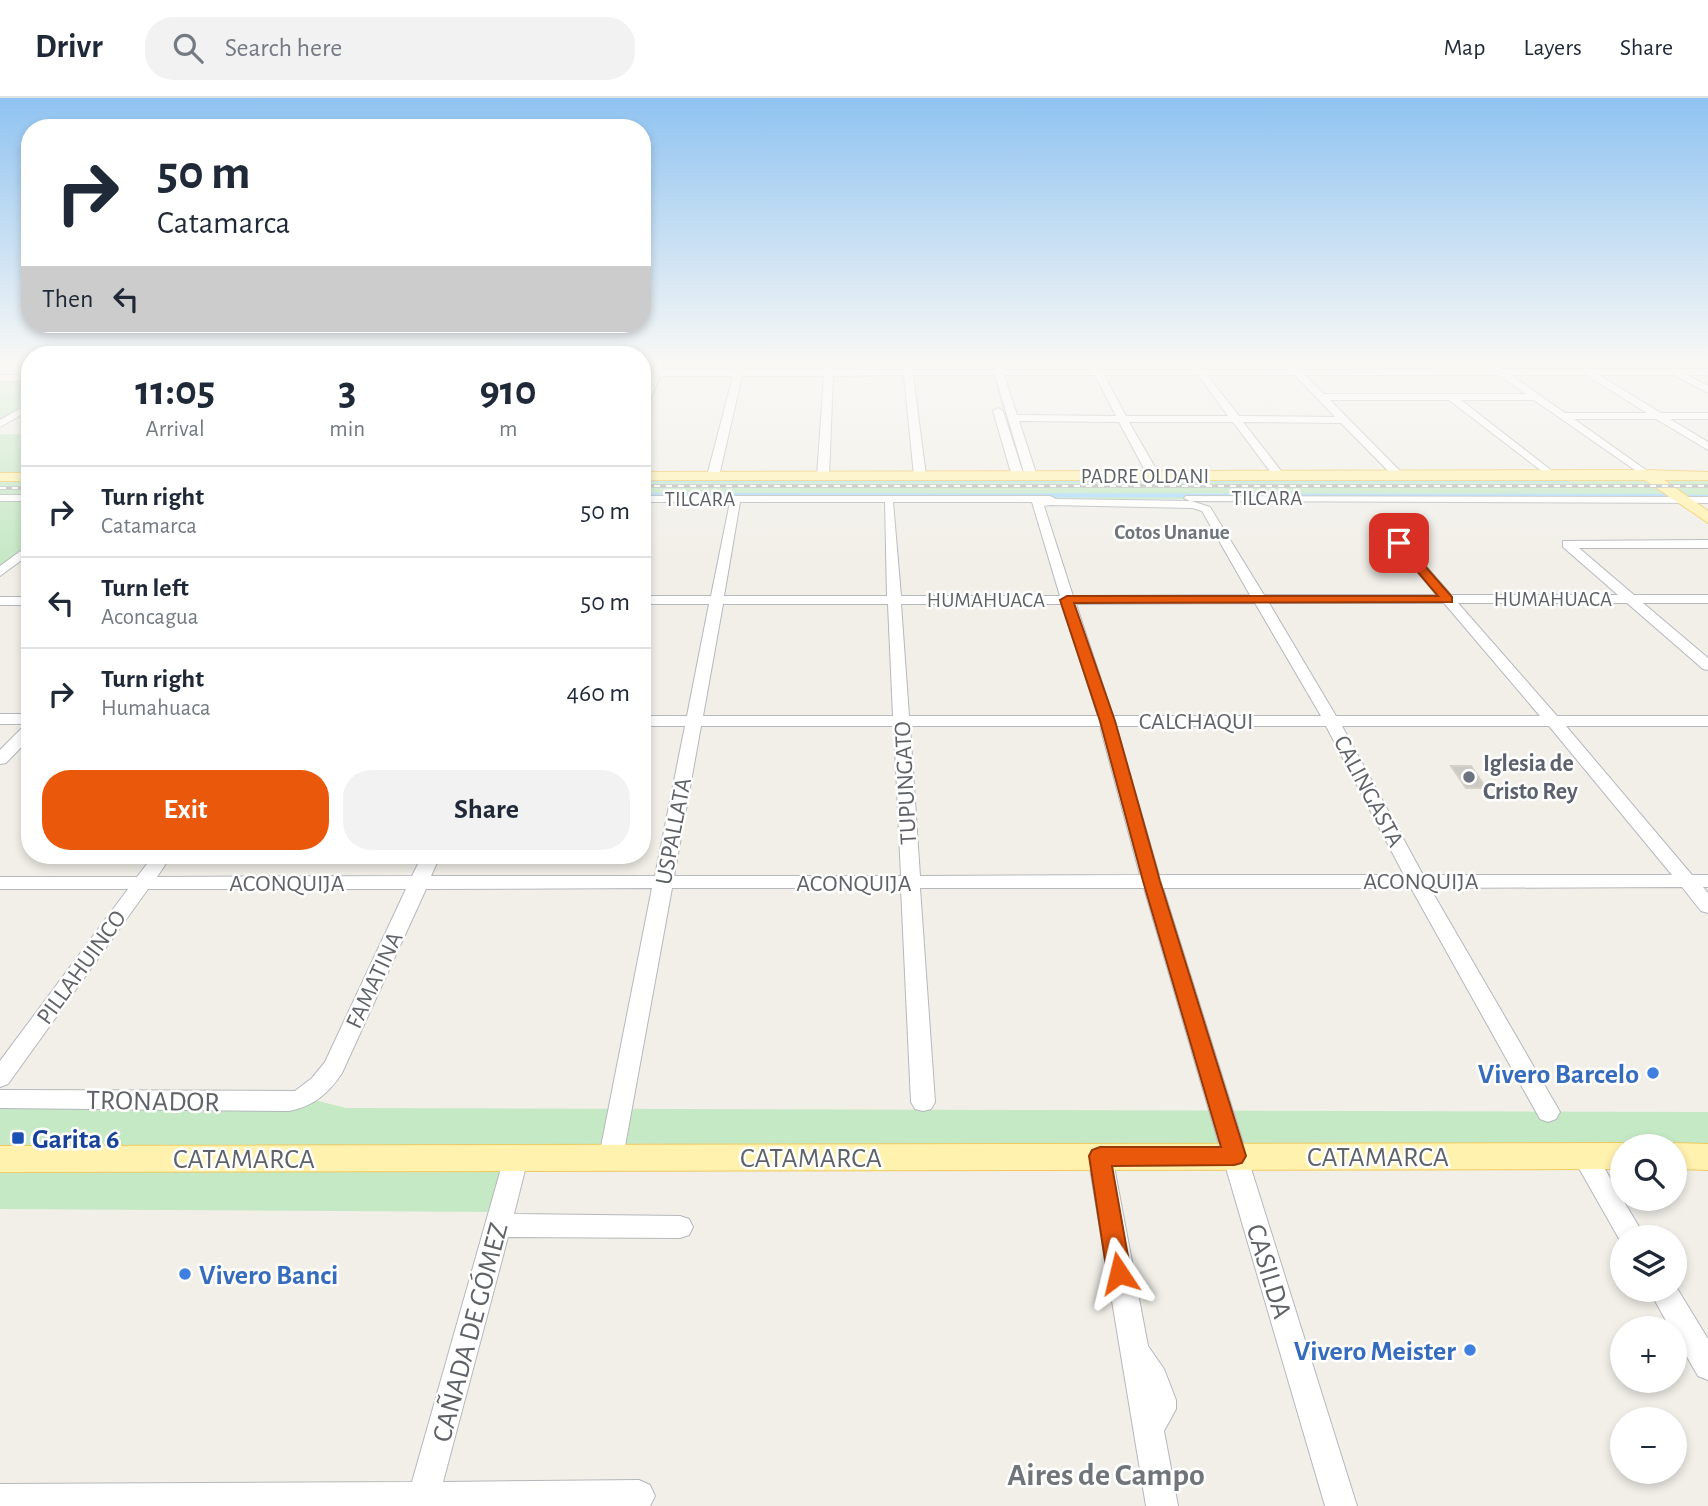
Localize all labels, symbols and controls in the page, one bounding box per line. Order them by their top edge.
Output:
search box [145,17,635,80]
icon: search [169,29,207,67]
text: Drivr [35,31,103,64]
text: Search here [225,35,342,61]
text: Map [1443,36,1485,60]
text: Layers [1523,36,1582,60]
text: Share [1620,36,1673,60]
icon: right [42,147,133,238]
text: 50 m [157,149,251,198]
text: Catamarca [157,207,290,239]
icon: left [107,280,145,318]
text: Then [42,286,93,312]
text: 11:05 [135,370,215,412]
text: 3 [338,370,356,412]
text: 910 [479,370,537,412]
text: Arrival [146,418,205,441]
text: min [329,418,365,441]
text: m [499,418,517,441]
street label: PADRE OLDANI [1081,466,1209,487]
text: Turn right [101,484,204,510]
street label: TILCARA [1232,488,1302,509]
street label: TILCARA [665,489,735,510]
icon: right [42,493,80,531]
text: 50 m [580,498,630,524]
pin [1369,513,1429,573]
text: Catamarca [101,515,197,538]
district label: Cotos Unanue [1114,522,1230,543]
icon: arrive [1380,524,1418,562]
text: Turn left [101,575,189,601]
icon: left [42,584,80,622]
text: 50 m [580,589,630,615]
street label: HUMAHUACA [1494,589,1612,610]
street label: HUMAHUACA [927,590,1045,611]
text: Aconcagua [101,606,198,629]
text: Turn right [101,666,204,692]
icon: right [42,675,80,713]
text: 460 m [566,680,630,706]
text: Humahuaca [101,697,211,720]
street label: CALCHAQUI [1139,710,1253,734]
street label: TUPUNGATO [891,721,921,845]
street label: CALINGASTA [1329,732,1407,851]
place label: Iglesia de Cristo Rey [1483,752,1578,804]
marker: Iglesia de Cristo Rey [1461,769,1477,785]
button: Exit [42,770,329,850]
button: Share [343,770,630,850]
street label: USPALLATA [652,776,696,887]
street label: ACONQUIJA [1363,870,1479,894]
street label: ACONQUIJA [229,872,345,896]
street label: ACONQUIJA [796,872,912,896]
street label: PILLAHUINCO [33,906,131,1029]
street label: FAMATINA [342,928,408,1032]
place label: Vivero Barcelo [1478,1061,1639,1089]
marker: Vivero Barcelo [1645,1065,1661,1081]
street label: TRONADOR [86,1087,220,1117]
place label: Garita 6 [32,1126,120,1154]
marker: Garita 6 [10,1130,26,1146]
map controls [1610,1134,1687,1484]
button: search [1610,1134,1687,1211]
street label: CATAMARCA [1307,1144,1449,1172]
street label: CATAMARCA [740,1145,882,1173]
street label: CATAMARCA [173,1146,315,1174]
street label: CAÑADA DE GÓMEZ [425,1219,514,1445]
street label: CASILDA [1241,1221,1296,1322]
button: layers [1610,1225,1687,1302]
position arrow [1082,1236,1156,1310]
place label: Vivero Banci [199,1262,338,1290]
marker: Vivero Banci [177,1266,193,1282]
button: + [1610,1316,1687,1393]
place label: Vivero Meister [1294,1338,1456,1366]
marker: Vivero Meister [1462,1342,1478,1358]
button: − [1610,1407,1687,1484]
district label: Aires de Campo [1007,1459,1205,1491]

